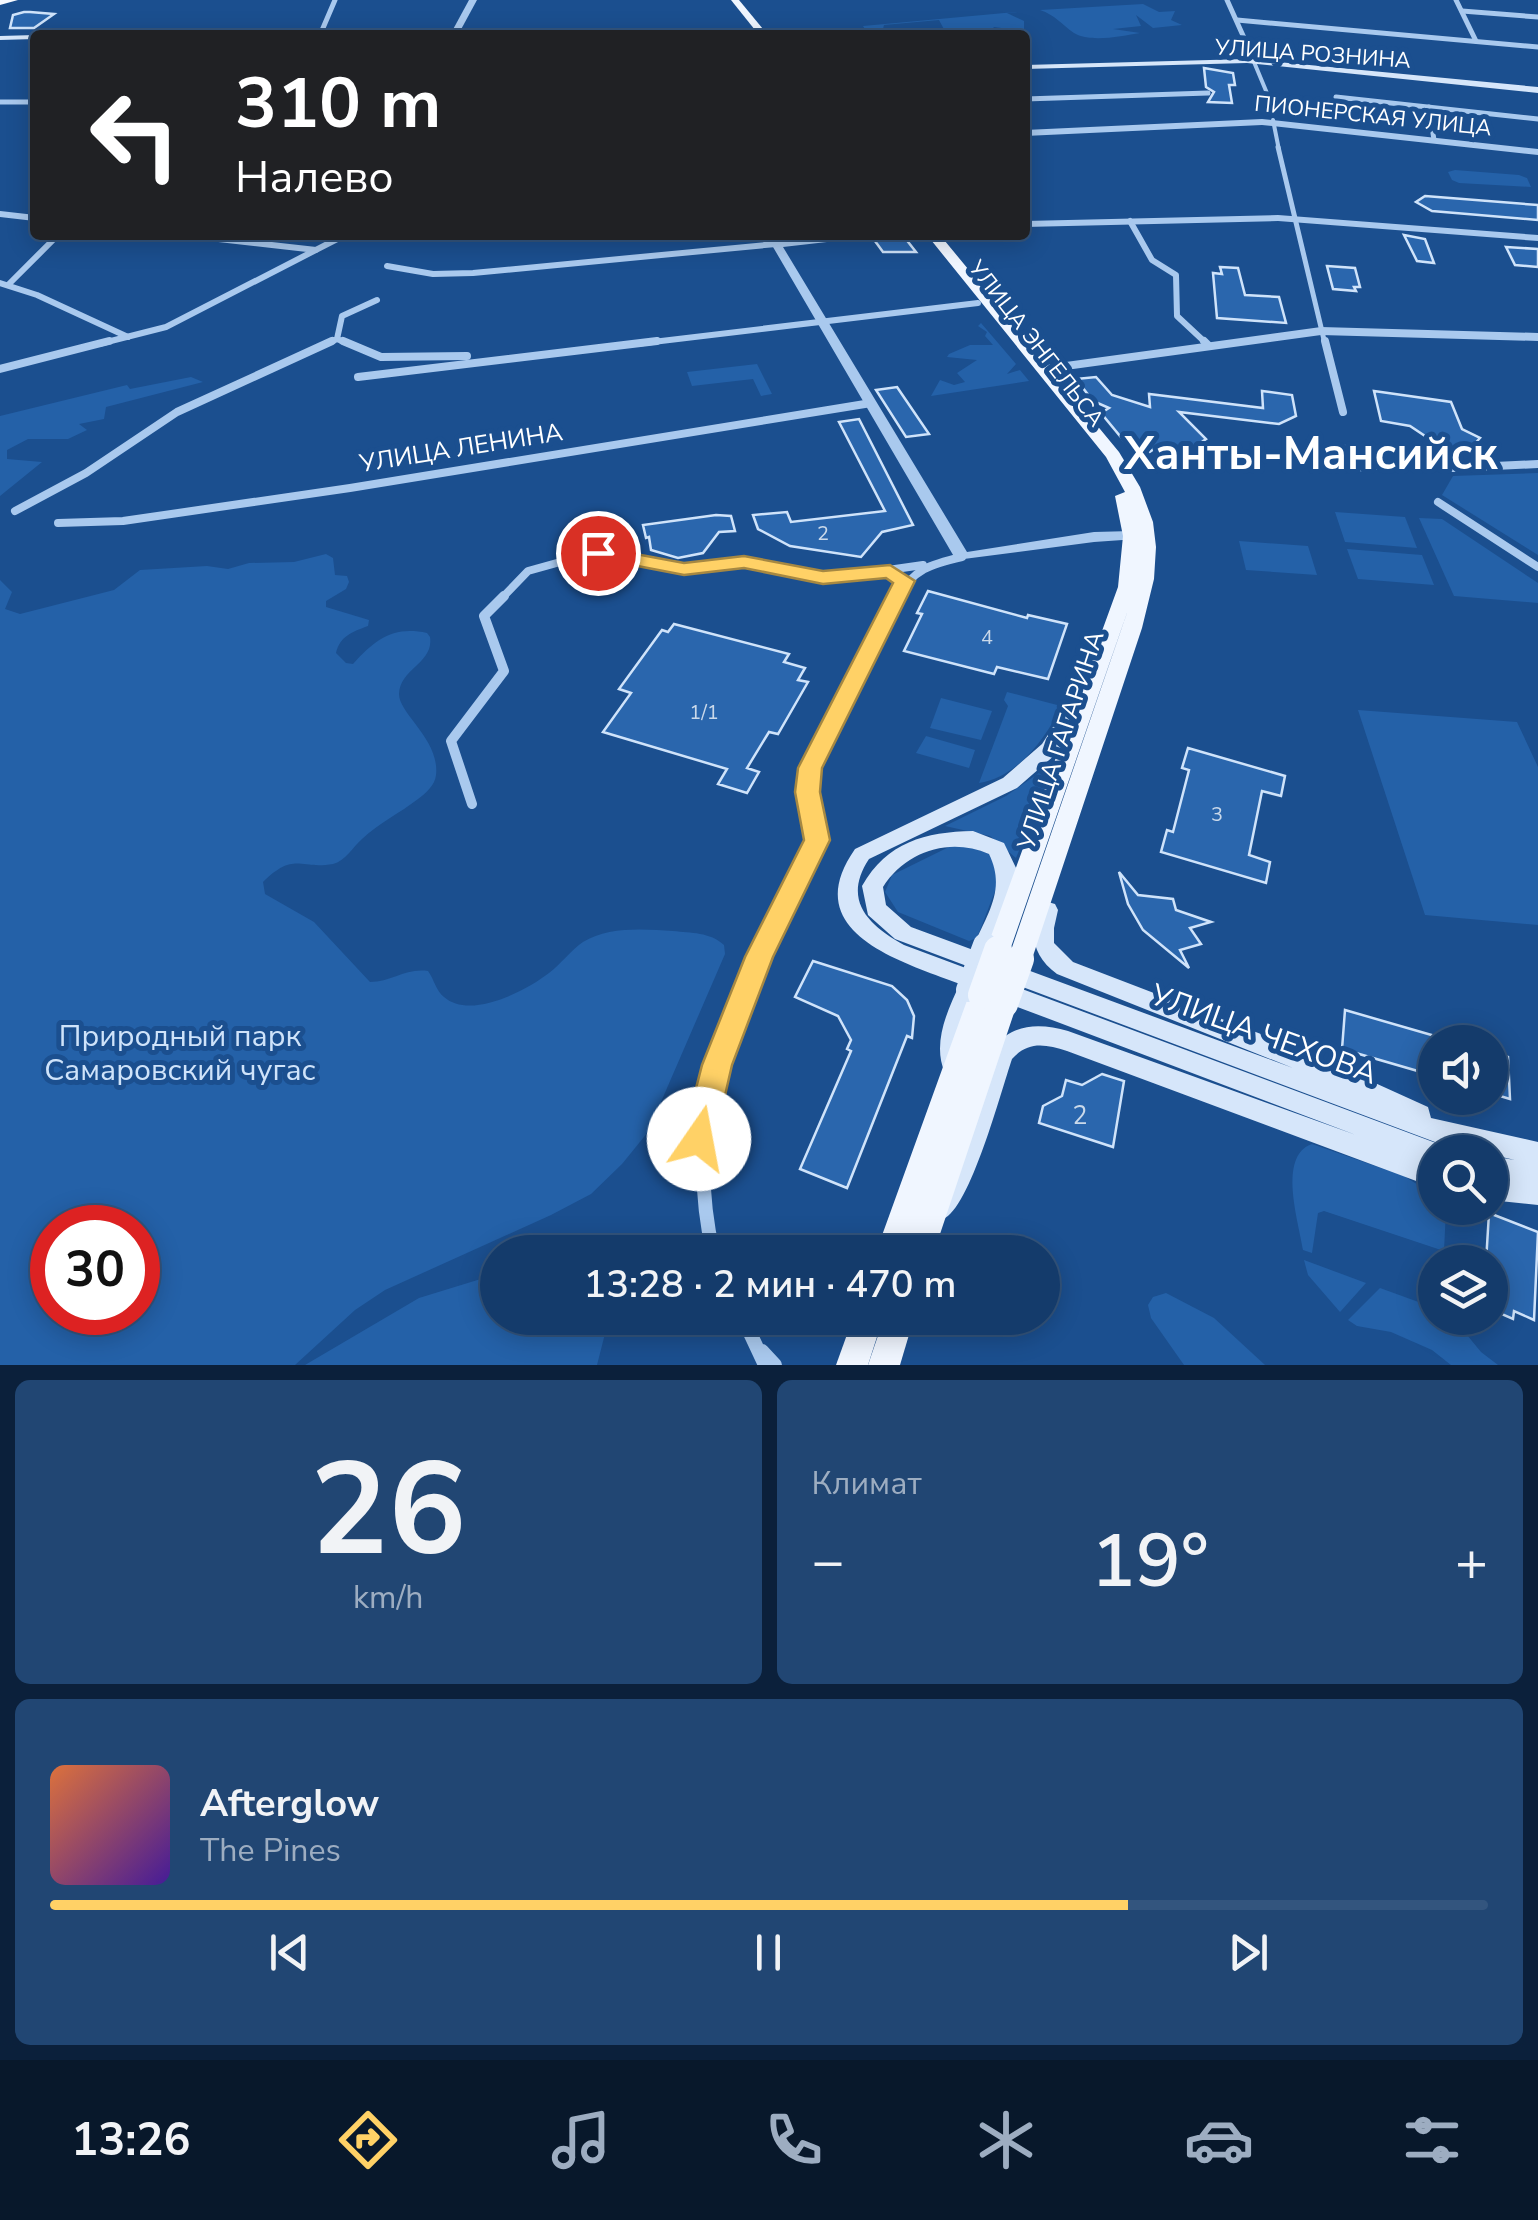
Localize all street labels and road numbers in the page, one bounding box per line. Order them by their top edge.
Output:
street label: УЛИЦА РОЗНИНА [1213,32,1412,76]
street label: ПИОНЕРСКАЯ УЛИЦА [1253,89,1493,143]
street label: УЛИЦА ЭНГЕЛЬСА [961,253,1111,433]
street label: УЛИЦА ЛЕНИНА [356,415,565,481]
street label: УЛИЦА ГАГАРИНА [1009,627,1112,855]
street label: УЛИЦА ЧЕХОВА [1144,974,1383,1095]

